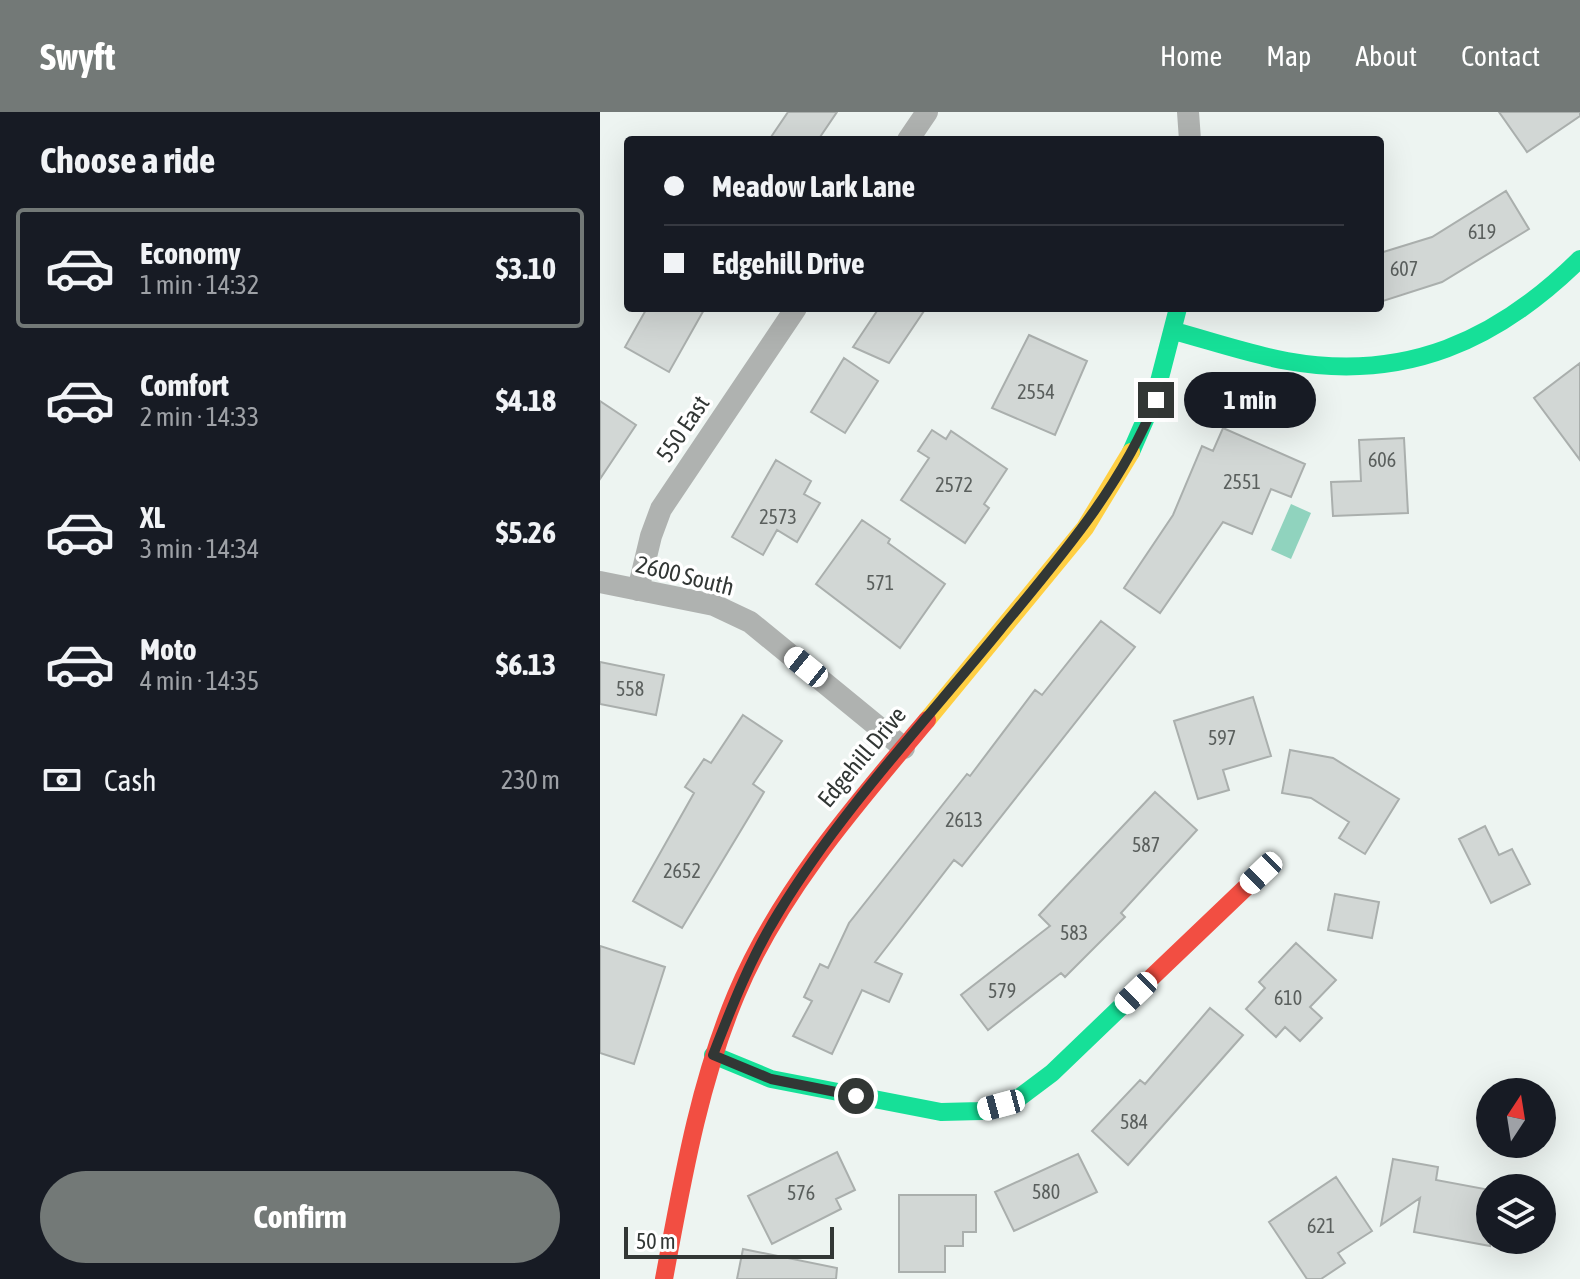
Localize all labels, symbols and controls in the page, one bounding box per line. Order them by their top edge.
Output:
text: Swyft [40,35,115,78]
text: Home [1160,40,1222,72]
text: Map [1266,40,1311,72]
text: About [1355,40,1417,72]
text: Contact [1461,40,1540,72]
text: Choose a ride [40,139,215,181]
text: Meadow Lark Lane [712,169,915,203]
house number: 619 [1468,220,1496,243]
icon: car [44,232,116,304]
text: Economy [140,236,241,270]
text: Edgehill Drive [712,246,865,280]
text: $3.10 [496,251,556,285]
house number: 607 [1390,257,1418,280]
text: 1 min · 14:32 [140,270,259,300]
icon: car [44,364,116,436]
text: Comfort [140,368,229,402]
callout: 1 min [1184,372,1316,428]
house number: 2554 [1017,380,1055,403]
route end [1138,382,1174,418]
text: $4.18 [496,383,556,417]
text: 1 min [1223,385,1277,415]
street label: 550 East [651,390,714,467]
text: 2 min · 14:33 [140,402,259,432]
house number: 606 [1368,448,1396,471]
house number: 2551 [1223,470,1261,493]
house number: 2572 [935,473,973,496]
icon: car [44,496,116,568]
text: XL [140,500,165,534]
house number: 2573 [759,505,797,528]
text: $5.26 [496,515,556,549]
text: 3 min · 14:34 [140,534,259,564]
street label: 2600 South [633,550,737,601]
house number: 571 [866,571,894,594]
icon: car [44,628,116,700]
text: Moto [140,632,197,666]
car [780,643,832,691]
text: $6.13 [496,647,556,681]
text: 4 min · 14:35 [140,666,259,696]
house number: 558 [616,677,644,700]
street label: Edgehill Drive [812,701,911,812]
house number: 597 [1208,726,1236,749]
icon: cash [40,758,84,802]
text: Cash [104,763,157,797]
text: 230 m [501,765,560,795]
house number: 2613 [945,808,983,831]
house number: 587 [1132,833,1160,856]
car [1235,848,1287,898]
house number: 2652 [663,859,701,882]
house number: 583 [1060,921,1088,944]
car [1110,968,1162,1018]
house number: 579 [988,979,1016,1002]
house number: 610 [1274,986,1302,1009]
route start [838,1078,874,1114]
north arrow [1476,1078,1556,1158]
map controls [1476,1078,1556,1254]
car [975,1087,1027,1123]
house number: 584 [1120,1110,1148,1133]
button: Confirm [40,1171,560,1263]
button: layers [1476,1174,1556,1254]
house number: 580 [1032,1180,1060,1203]
house number: 576 [787,1181,815,1204]
house number: 621 [1307,1214,1335,1237]
scale bar [624,1223,834,1259]
text: 50 m [636,1228,676,1254]

